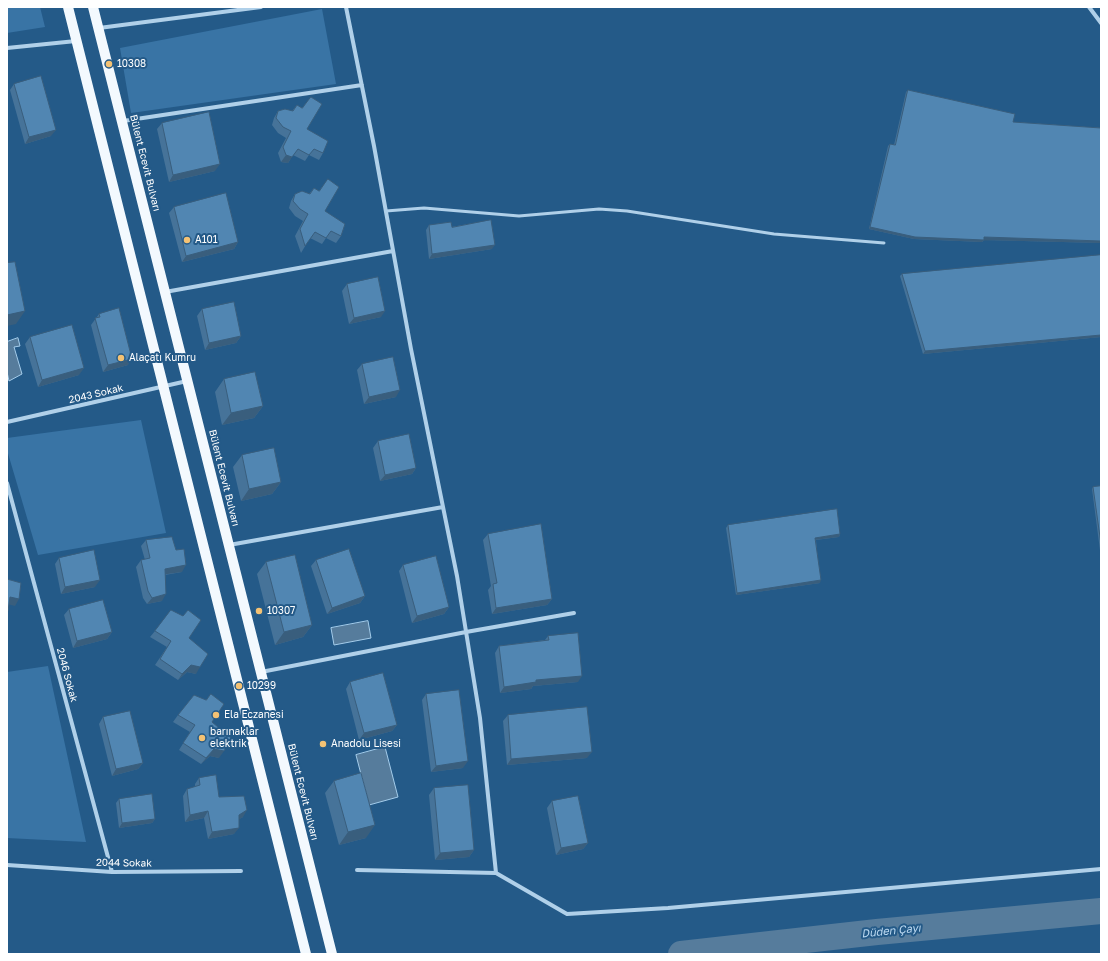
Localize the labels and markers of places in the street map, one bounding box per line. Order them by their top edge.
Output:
place label: 10308 [117,58,146,70]
marker: 10308 [104,59,114,69]
place label: A101 [195,234,218,246]
marker: A101 [182,235,192,245]
place label: Alaçatı Kumru [129,352,196,364]
marker: Alaçatı Kumru [116,353,126,363]
place label: 10307 [267,605,295,617]
marker: 10307 [254,606,264,616]
place label: 10299 [247,680,276,692]
marker: 10299 [234,681,244,691]
place label: Ela Eczanesi [224,709,284,721]
marker: Ela Eczanesi [211,710,221,720]
place label: barınaklar elektrik [210,726,259,750]
marker: barınaklar elektrik [197,733,207,743]
place label: Anadolu Lisesi [331,738,401,750]
marker: Anadolu Lisesi [318,739,328,749]

